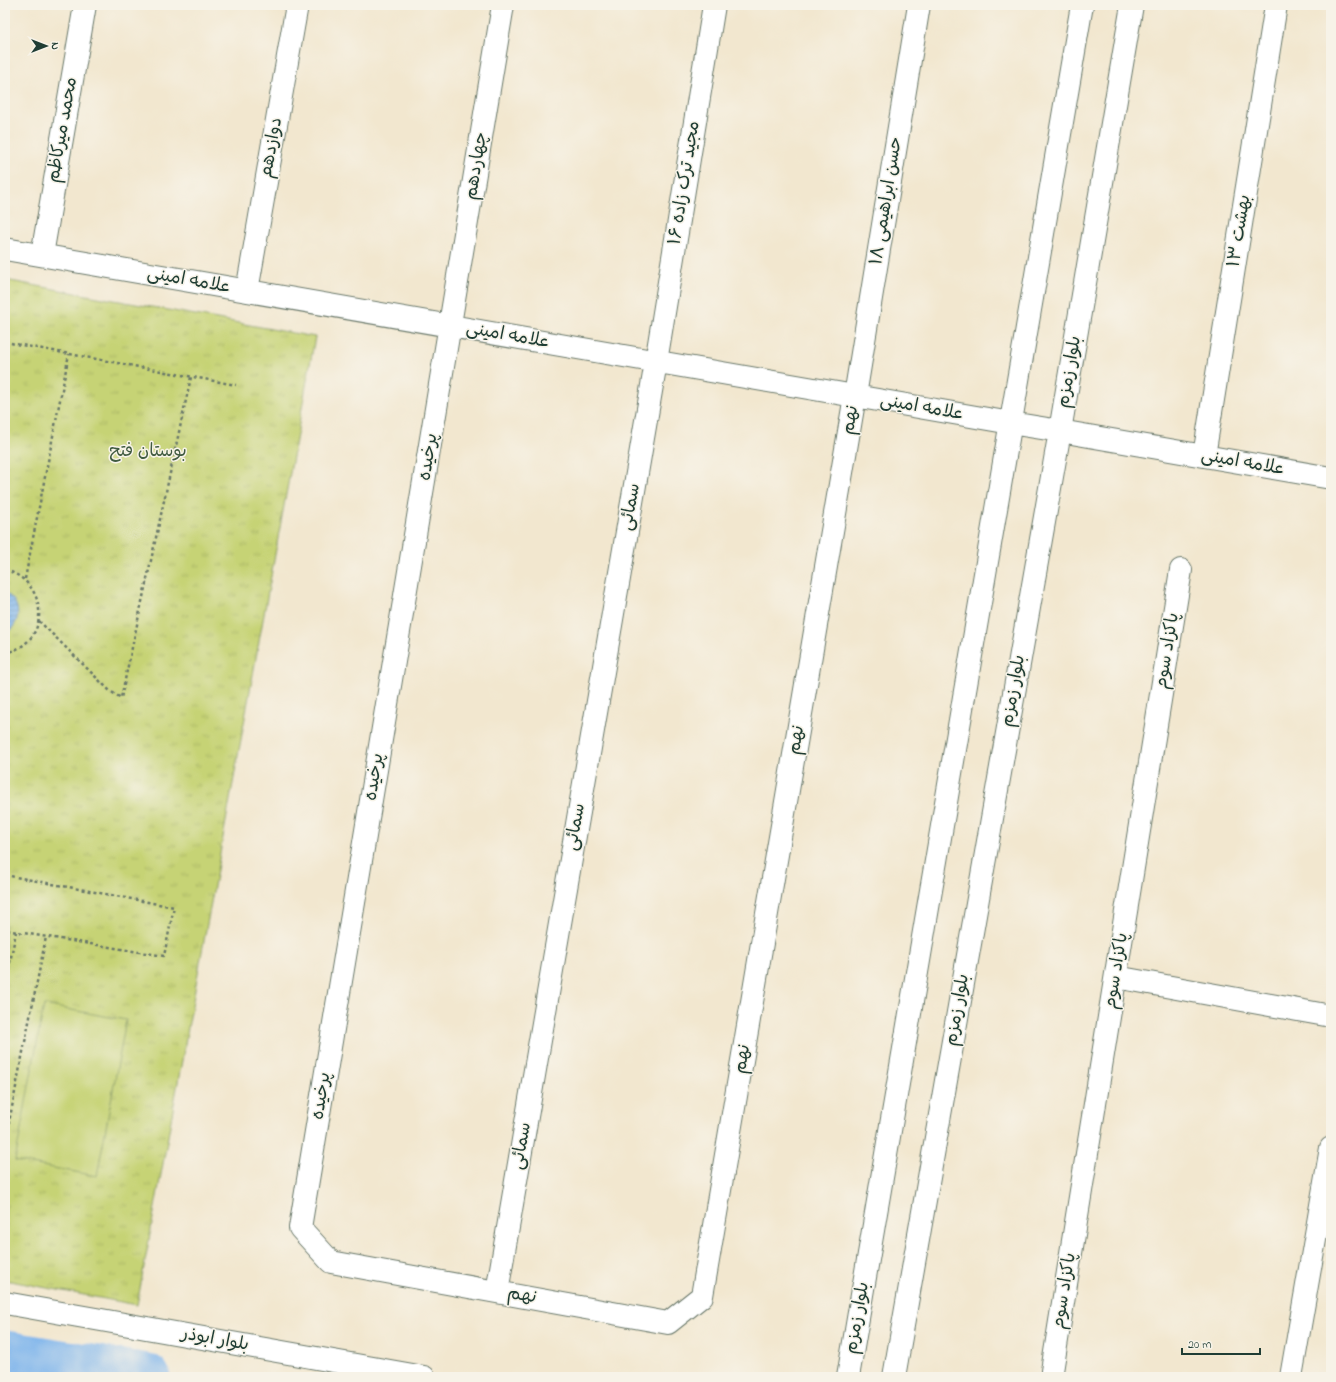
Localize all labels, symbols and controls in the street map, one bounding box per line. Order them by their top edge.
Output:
north arrow [26,26,66,66]
text: N [47,42,63,50]
street label: محمد میرکاظم [41,75,85,185]
street label: دوازدهم [254,116,290,180]
street label: مجید ترک زاده ۱۶ [662,119,708,247]
street label: چهاردهم [459,130,495,202]
street label: حسن ابراهیمی ۱۸ [864,135,910,267]
street label: بهشت ۱۳ [1221,193,1259,269]
street label: علامه امینی [145,261,233,301]
street label: علامه امینی [464,316,552,356]
street label: بلوار زمزم [1051,334,1089,410]
street label: علامه امینی [878,388,966,428]
street label: نهم [836,403,866,437]
street label: پرخیده [412,431,446,483]
park label: بوستان فتح [109,439,187,465]
street label: علامه امینی [1199,443,1287,483]
street label: سمائی [614,481,648,533]
street label: پاکزاد سوم [1149,611,1187,691]
street label: بلوار زمزم [995,653,1033,729]
street label: نهم [782,723,812,757]
street label: پرخیده [358,751,392,803]
street label: سمائی [559,801,593,853]
street label: پاکزاد سوم [1098,931,1136,1011]
street label: بلوار زمزم [939,972,977,1048]
street label: نهم [728,1042,758,1076]
street label: پرخیده [305,1070,339,1122]
street label: سمائی [505,1120,539,1172]
street label: پاکزاد سوم [1046,1251,1084,1331]
street label: بلوار زمزم [839,1280,877,1356]
street label: نهم [505,1281,539,1311]
street label: بلوار ابوذر [177,1321,251,1359]
scale bar [1182,1330,1260,1356]
text: 20 m [1188,1336,1211,1354]

